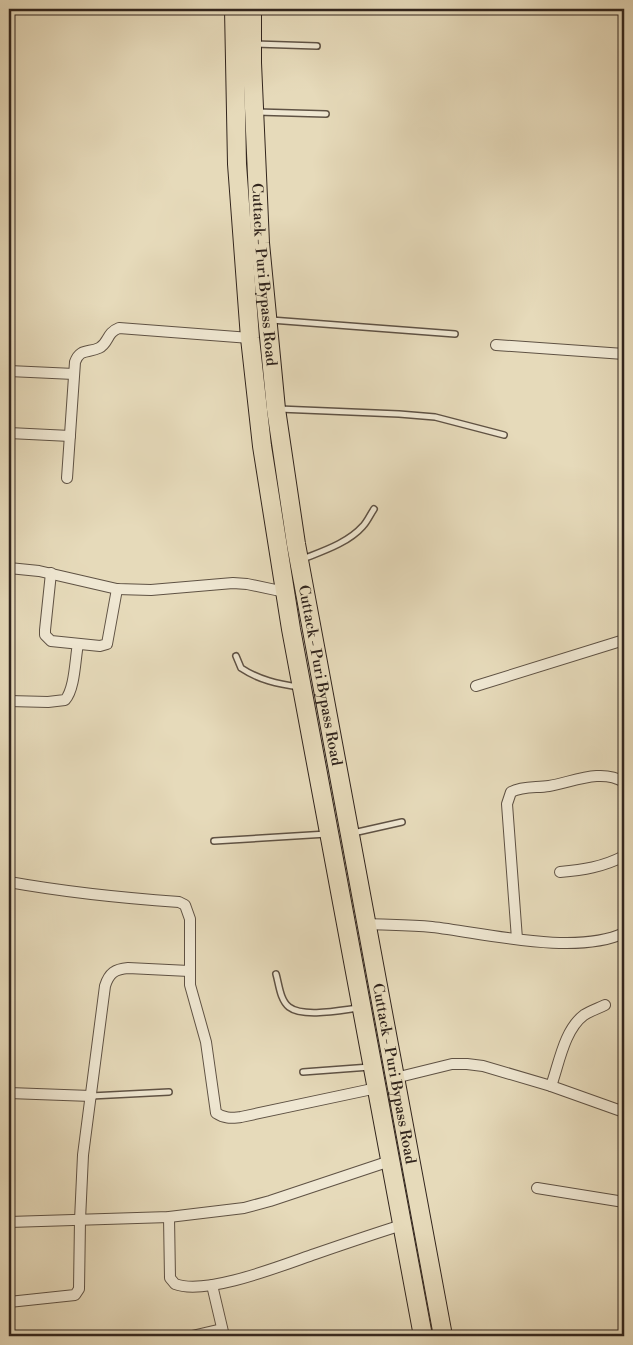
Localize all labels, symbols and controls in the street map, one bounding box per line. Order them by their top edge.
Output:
street label: Cuttack - Puri Bypass Road [248,183,281,367]
street label: Cuttack - Puri Bypass Road [294,583,347,768]
street label: Cuttack - Puri Bypass Road [368,982,420,1166]

